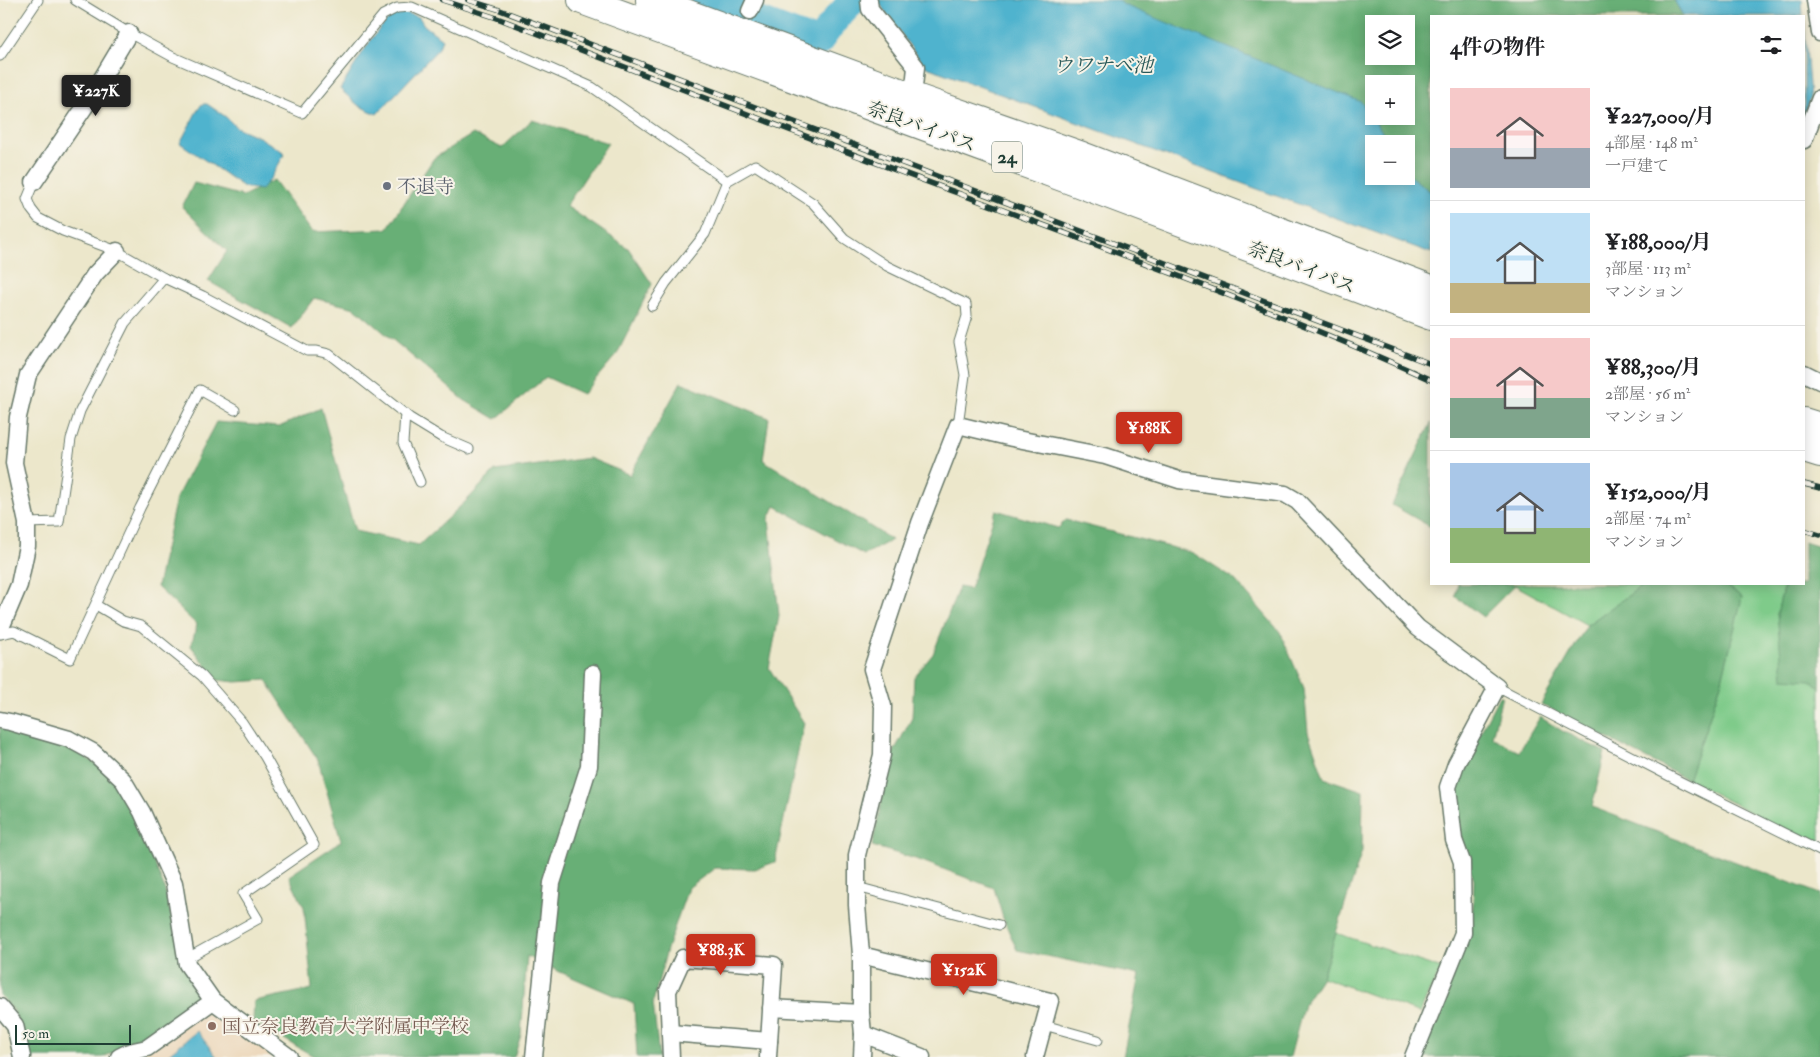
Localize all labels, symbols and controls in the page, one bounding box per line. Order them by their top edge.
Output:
map controls [1365,15,1415,185]
button: layers [1365,15,1415,65]
icon: filters [1757,31,1785,59]
text: 4件の物件 [1450,34,1545,61]
water label: ウワナベ池 [1053,53,1155,78]
pin: ¥227K [61,74,131,117]
button: + [1365,75,1415,125]
text: ¥227K [73,81,119,101]
street label: 奈良バイパス [864,96,979,158]
text: ¥227,000/月 [1605,103,1715,130]
icon: home [1490,108,1550,168]
text: 4部屋 · 148 m² [1605,133,1698,153]
button: − [1365,135,1415,185]
road number: 24 [992,142,1022,172]
text: 一戸建て [1605,156,1669,176]
place label: 不退寺 [397,175,454,199]
marker: 不退寺 [381,180,393,192]
text: ¥188,000/月 [1605,229,1712,256]
icon: home [1490,233,1550,293]
street label: 奈良バイパス [1244,236,1359,299]
text: 3部屋 · 113 m² [1605,259,1691,279]
text: マンション [1605,282,1684,302]
text: ¥88,300/月 [1605,354,1702,381]
icon: home [1490,358,1550,418]
text: 2部屋 · 56 m² [1605,384,1690,404]
text: マンション [1605,407,1684,427]
pin: ¥188K [1114,412,1184,454]
text: ¥188K [1127,418,1171,438]
text: ¥152,000/月 [1605,479,1712,506]
icon: home [1490,483,1550,543]
text: 2部屋 · 74 m² [1605,509,1691,529]
text: マンション [1605,532,1684,552]
pin: ¥88.3K [680,934,762,976]
text: ¥88.3K [697,940,745,960]
pin: ¥152K [929,954,999,996]
text: ¥152K [942,960,986,980]
place label: 国立奈良教育大学附属中学校 [222,1015,469,1039]
marker: 国立奈良教育大学附属中学校 [206,1020,218,1032]
scale bar [15,1022,131,1045]
text: 50 m [22,1025,49,1042]

